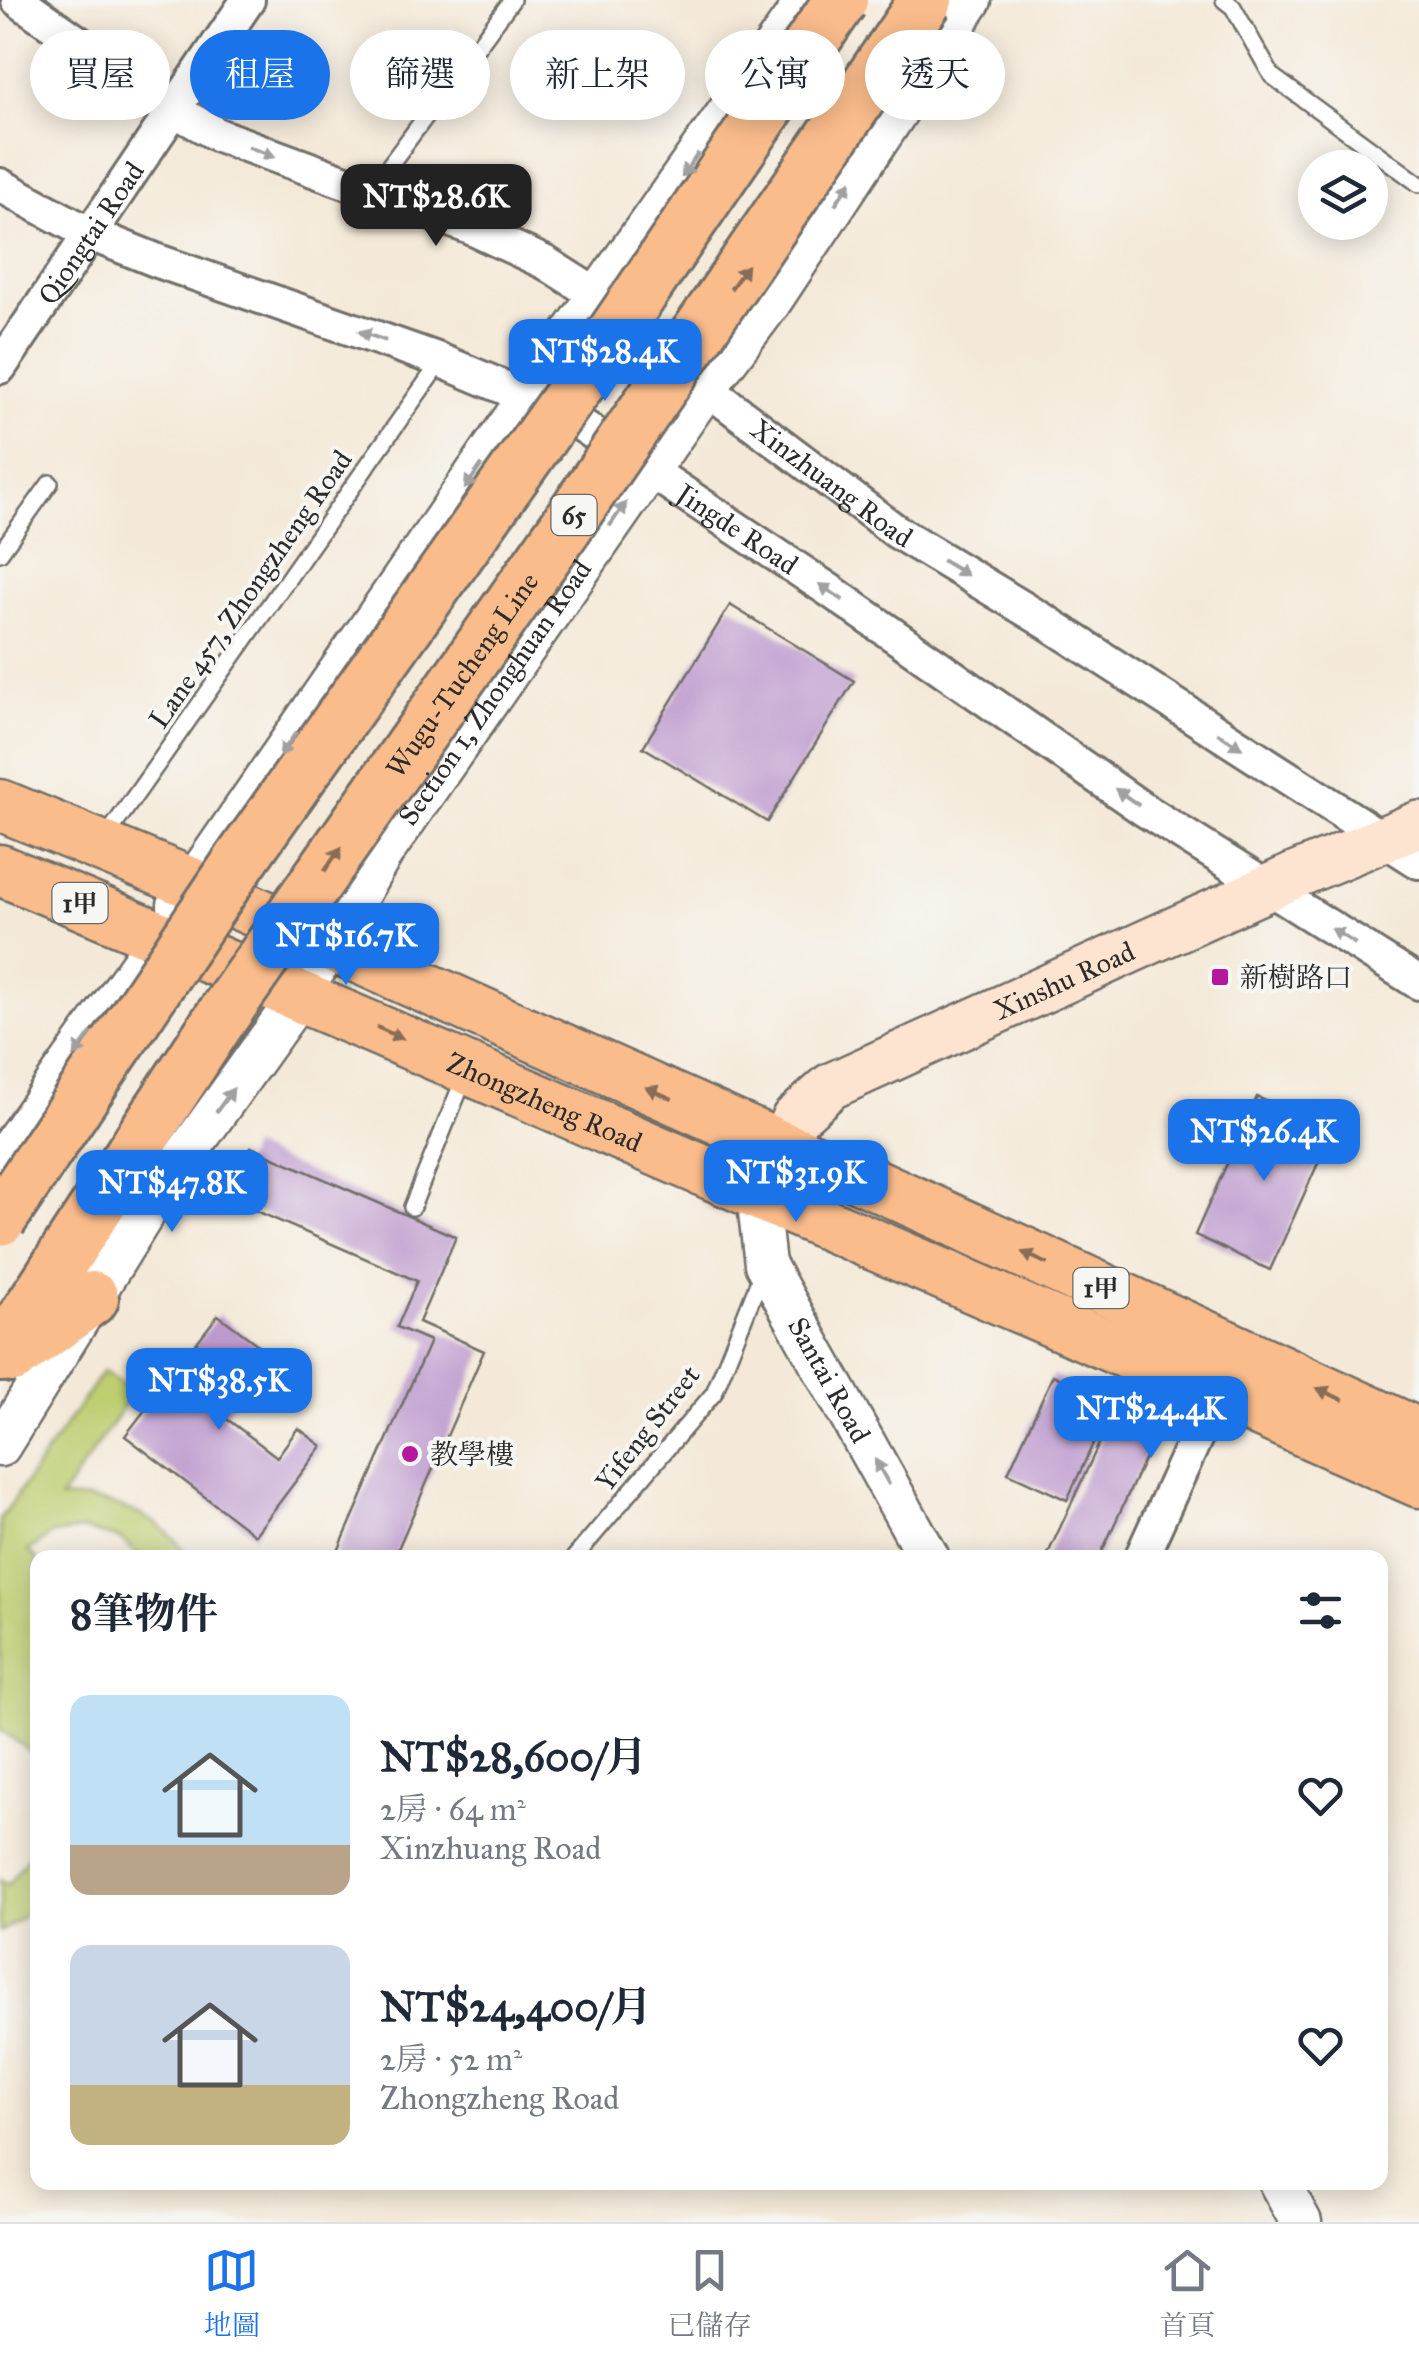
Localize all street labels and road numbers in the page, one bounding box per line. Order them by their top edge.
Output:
street label: Qiongtai Road [30,155,152,311]
street label: Xinzhuang Road [744,411,919,555]
street label: Lane 457, Zhongzheng Road [141,444,360,735]
street label: Jingde Road [667,475,805,582]
road number: 65 [552,495,596,535]
street label: Section 1, Zhonghuan Road [390,553,599,832]
street label: Wugu-Tucheng Line [378,565,546,784]
road number: 1甲 [52,883,108,923]
street label: Xinshu Road [988,934,1140,1028]
street label: Zhongzheng Road [441,1045,648,1160]
road number: 1甲 [1074,1268,1128,1308]
street label: Santai Road [780,1311,878,1449]
street label: Yifeng Street [587,1358,707,1498]

